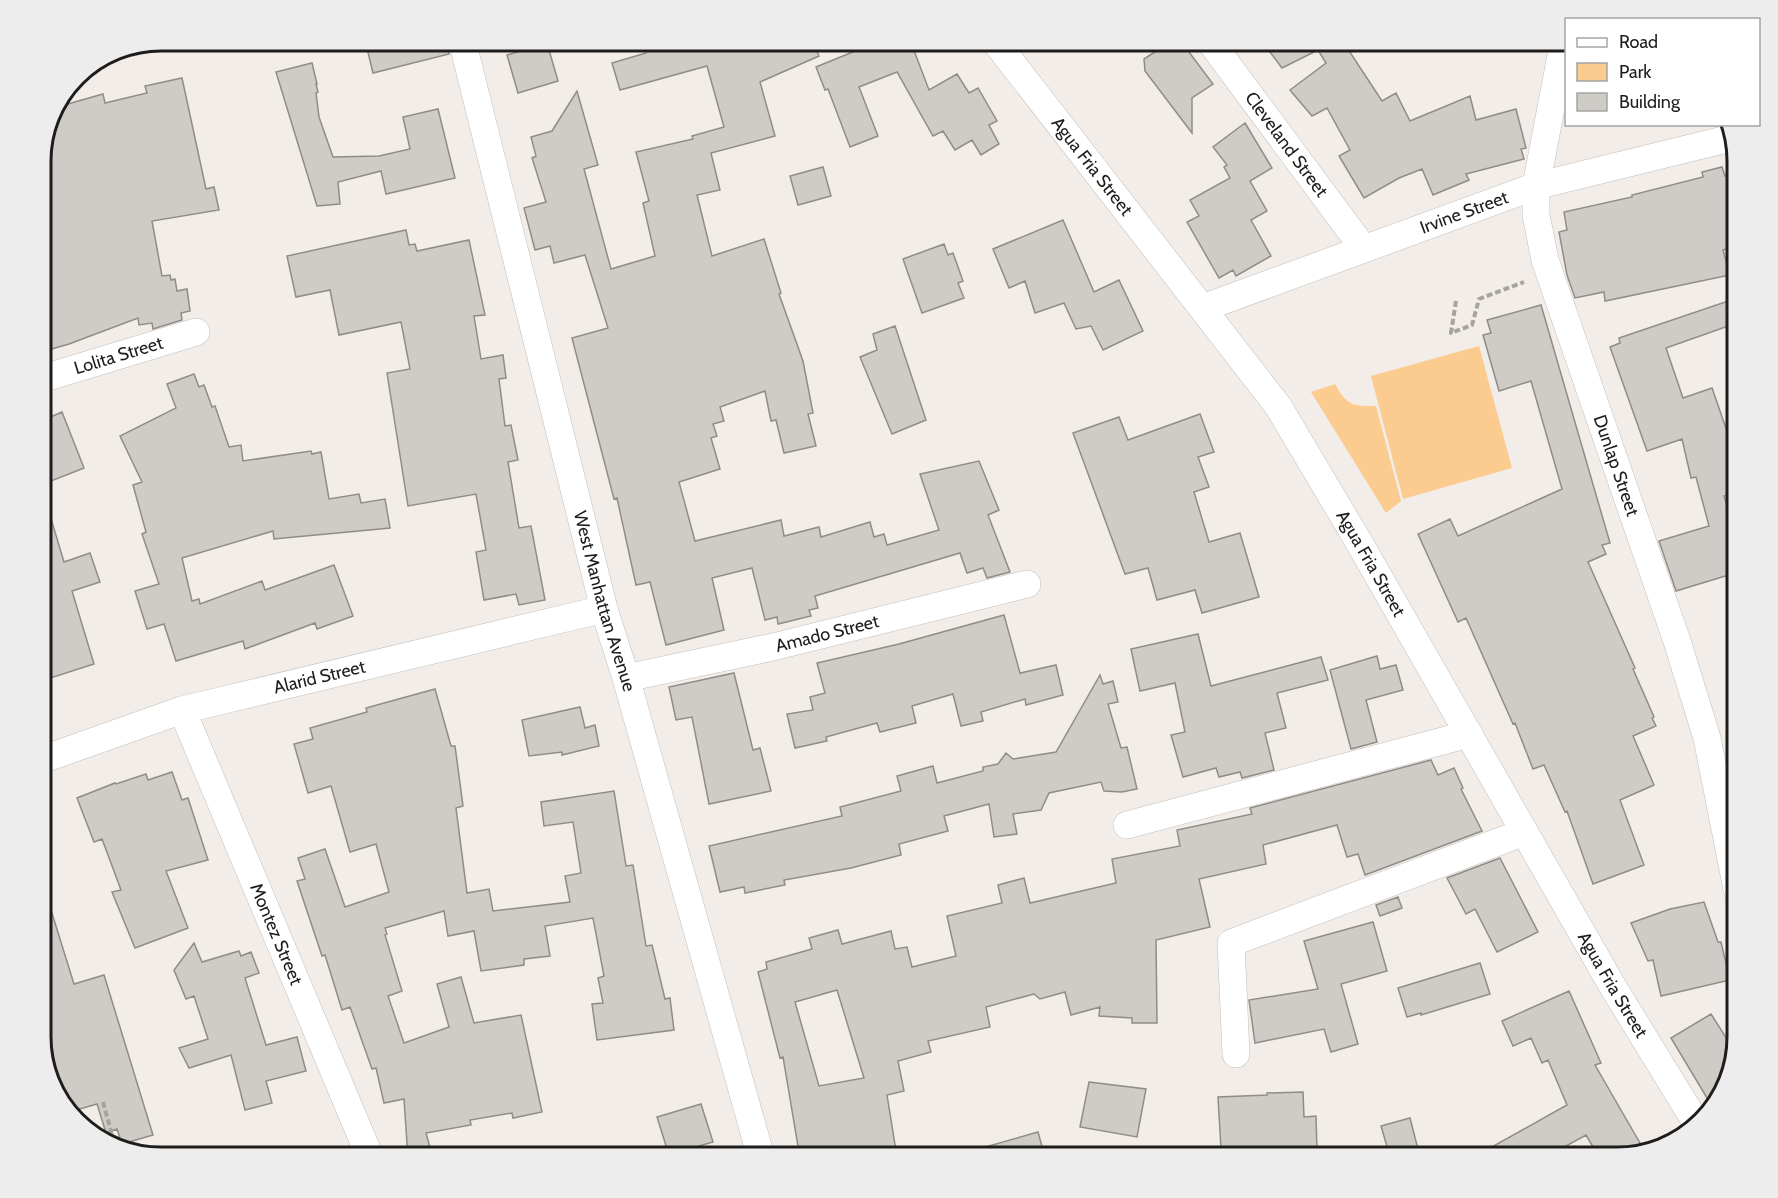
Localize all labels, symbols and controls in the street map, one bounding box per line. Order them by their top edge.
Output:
legend [1565,18,1760,126]
text: Road [1619,31,1658,53]
text: Park [1619,61,1652,83]
street label: Cleveland Street [1240,87,1333,201]
text: Building [1619,91,1681,113]
street label: Agua Fria Street [1047,113,1137,220]
street label: Irvine Street [1417,186,1511,239]
street label: Lolita Street [71,332,166,379]
street label: Dunlap Street [1588,412,1644,519]
street label: Agua Fria Street [1331,506,1410,621]
street label: West Manhattan Avenue [569,509,640,694]
street label: Amado Street [773,610,881,657]
street label: Alarid Street [271,655,368,699]
street label: Montez Street [245,880,307,988]
street label: Agua Fria Street [1573,928,1653,1042]

